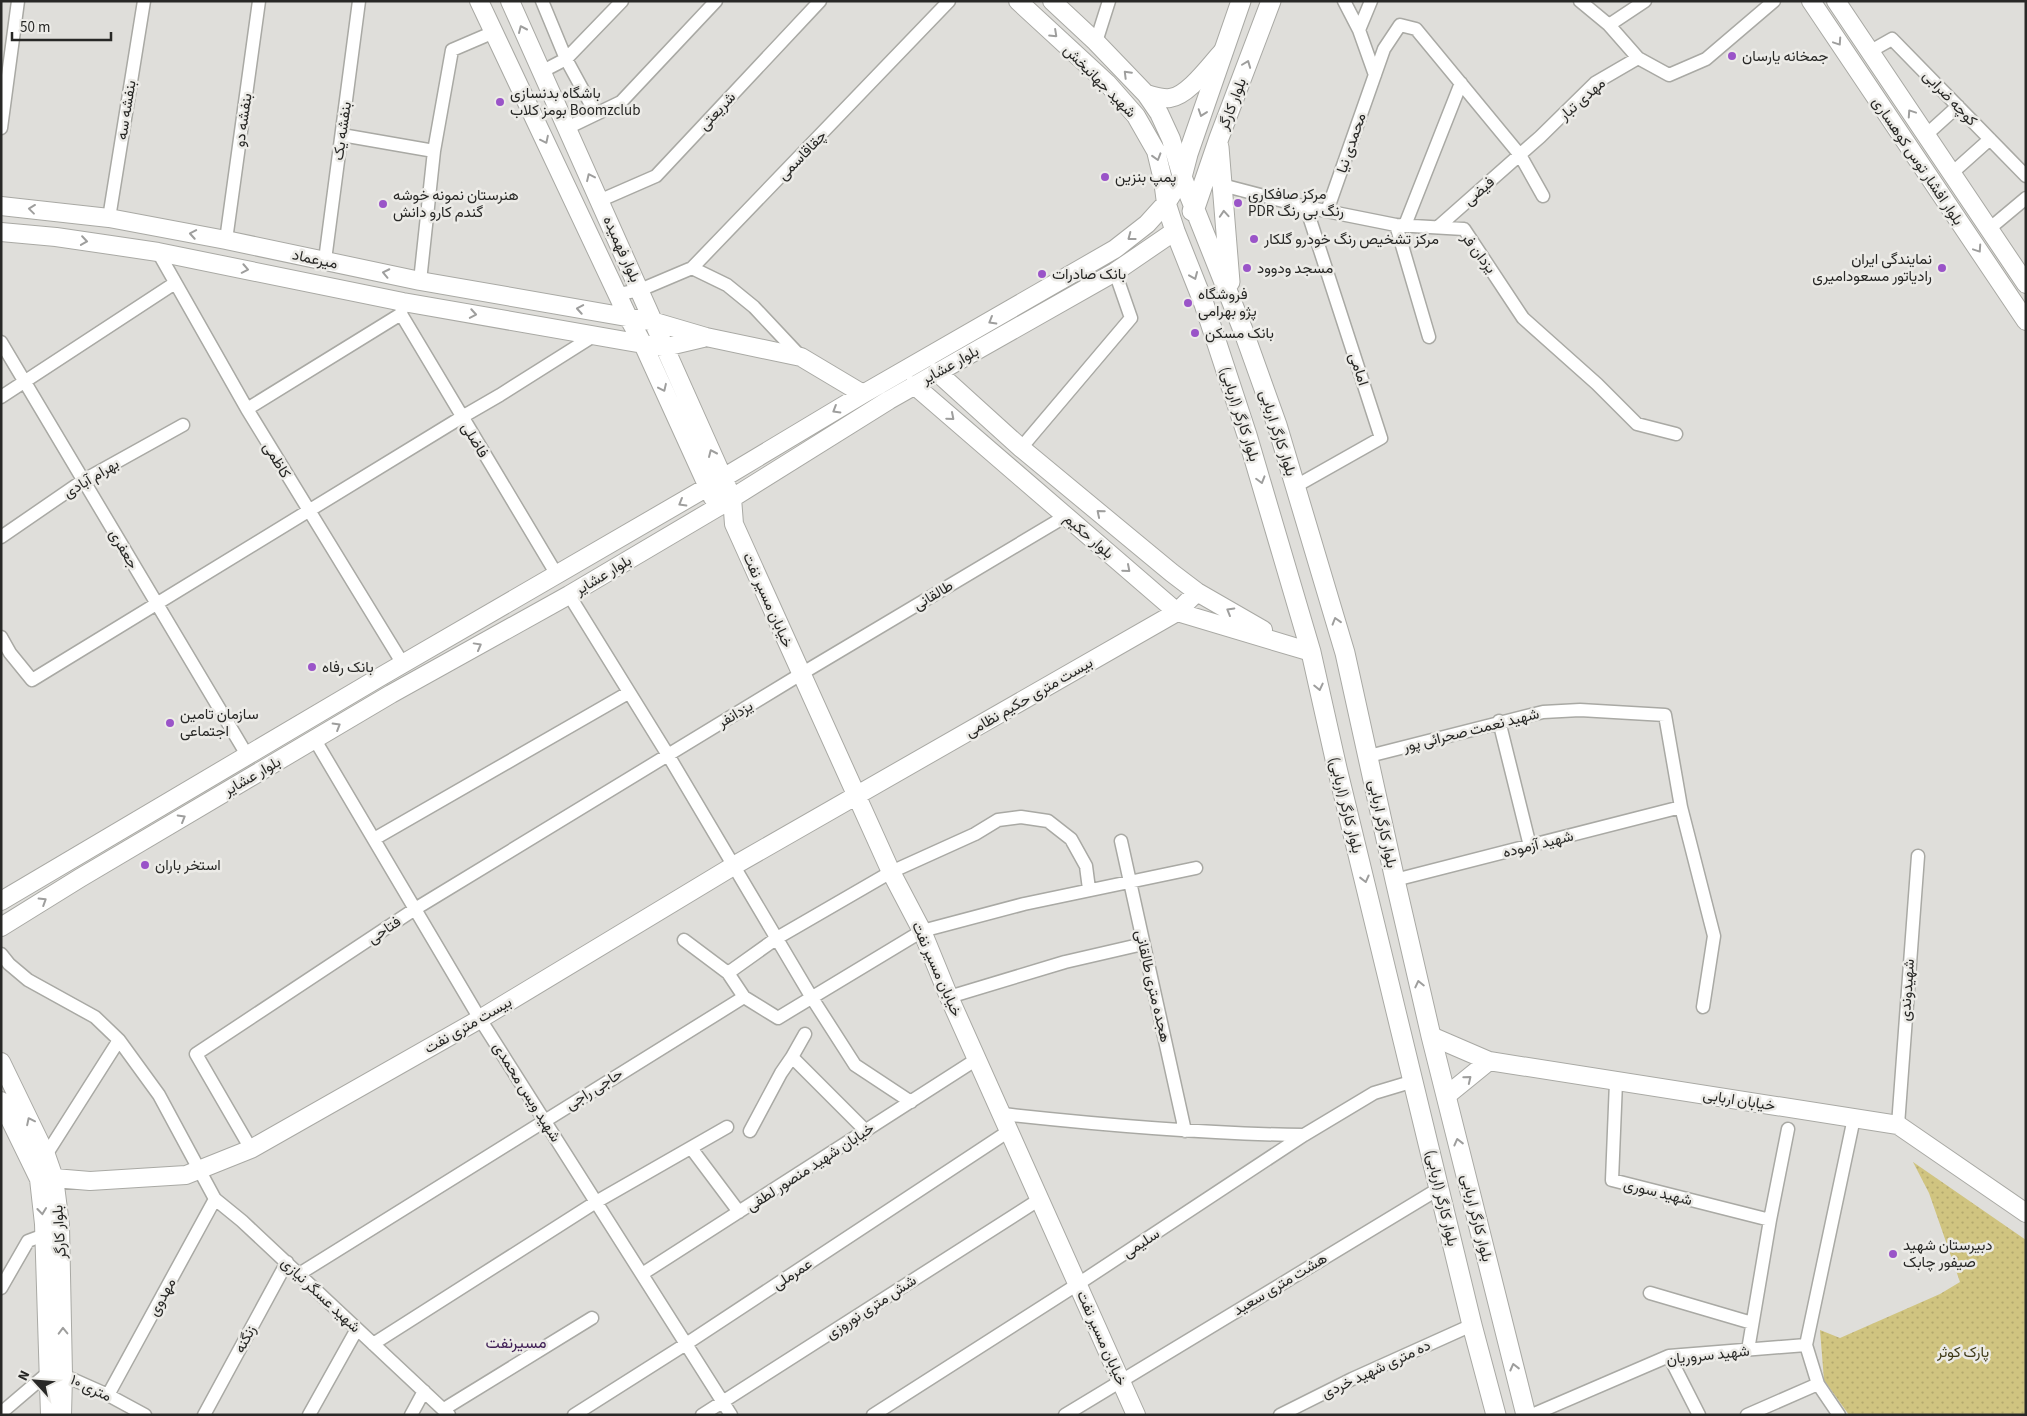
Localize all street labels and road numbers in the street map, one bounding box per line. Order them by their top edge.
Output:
street label: شهید جهانبخش [1058,40,1141,123]
street label: کوچه ضرابی [1918,66,1982,131]
street label: مهدی تبار [1554,73,1610,126]
street label: بلوار کارگر [1213,75,1252,134]
street label: بنفشه سه [111,79,142,141]
street label: شریعتی [694,87,741,135]
street label: بنفشه دو [229,92,258,148]
street label: بلوار افشار توس کوهساری [1867,93,1968,230]
street label: بنفشه یک [328,100,357,162]
street label: محمدی نیا [1331,110,1371,176]
street label: چقاقاسمی [773,126,832,185]
street label: فیضی [1459,172,1500,211]
street label: بلوار فهمیده [598,213,646,286]
street label: یزدان فر [1456,228,1501,278]
street label: میرعماد [290,244,340,275]
street label: بلوار عشایر [917,341,983,390]
street label: امامی [1343,350,1374,388]
street label: بلوار کارگر (اربابی) [1214,364,1265,464]
street label: بلوار کارگر اربابی [1254,387,1301,479]
street label: فاضلی [456,419,493,462]
street label: کاظمی [258,438,296,483]
street label: بهرام آبادی [59,454,123,503]
street label: بلوار حکیم [1059,509,1118,564]
street label: جعفری [104,526,143,573]
street label: خیابان مسیر نفت [737,549,798,651]
street label: بلوار عشایر [570,550,636,601]
street label: طالقانی [909,575,957,616]
street label: بیست متری حکیم نظامی [962,652,1097,743]
street label: یزدانفر [713,696,757,734]
street label: شهید نعمت صحرائی پور [1400,703,1542,758]
street label: بلوار عشایر [219,752,285,802]
street label: بلوار کارگر (اربابی) [1323,755,1368,855]
street label: بلوار کارگر اربابی [1363,778,1402,870]
street label: شهید آزموده [1501,826,1576,863]
street label: فتاحی [363,911,405,949]
street label: خیابان مسیر نفت [906,918,967,1020]
street label: هجده متری طالقانی [1129,928,1176,1044]
street label: شهیدوندی [1895,958,1920,1022]
street label: بیست متری نفت [421,992,516,1059]
street label: شهید ویس محمدی [487,1038,566,1146]
street label: حاجی راجی [562,1064,627,1115]
street label: خیابان اربابی [1701,1084,1777,1117]
street label: خیابان شهید منصور لطفی [742,1118,878,1217]
street label: بلوار کارگر (اربابی) [1420,1148,1463,1248]
street label: بلوار کارگر اربابی [1456,1172,1498,1264]
street label: شهید سوری [1621,1174,1695,1211]
street label: بلوار کارگر [47,1204,72,1261]
street label: سلیمی [1119,1223,1164,1263]
street label: هشت متری سعید [1229,1248,1331,1321]
street label: شهید عسگر نیازی [276,1253,365,1338]
street label: عمرملی [768,1254,816,1295]
street label: شش متری نوروزی [822,1270,921,1345]
street label: مهدوی [143,1274,181,1320]
street label: خیابان مسیر نفت [1071,1287,1132,1389]
street label: زنگنه [229,1322,261,1357]
street label: ده متری شهید خردی [1318,1335,1434,1404]
street label: شهید سروریان [1665,1341,1751,1370]
street label: ۱۰ متری [67,1370,115,1407]

